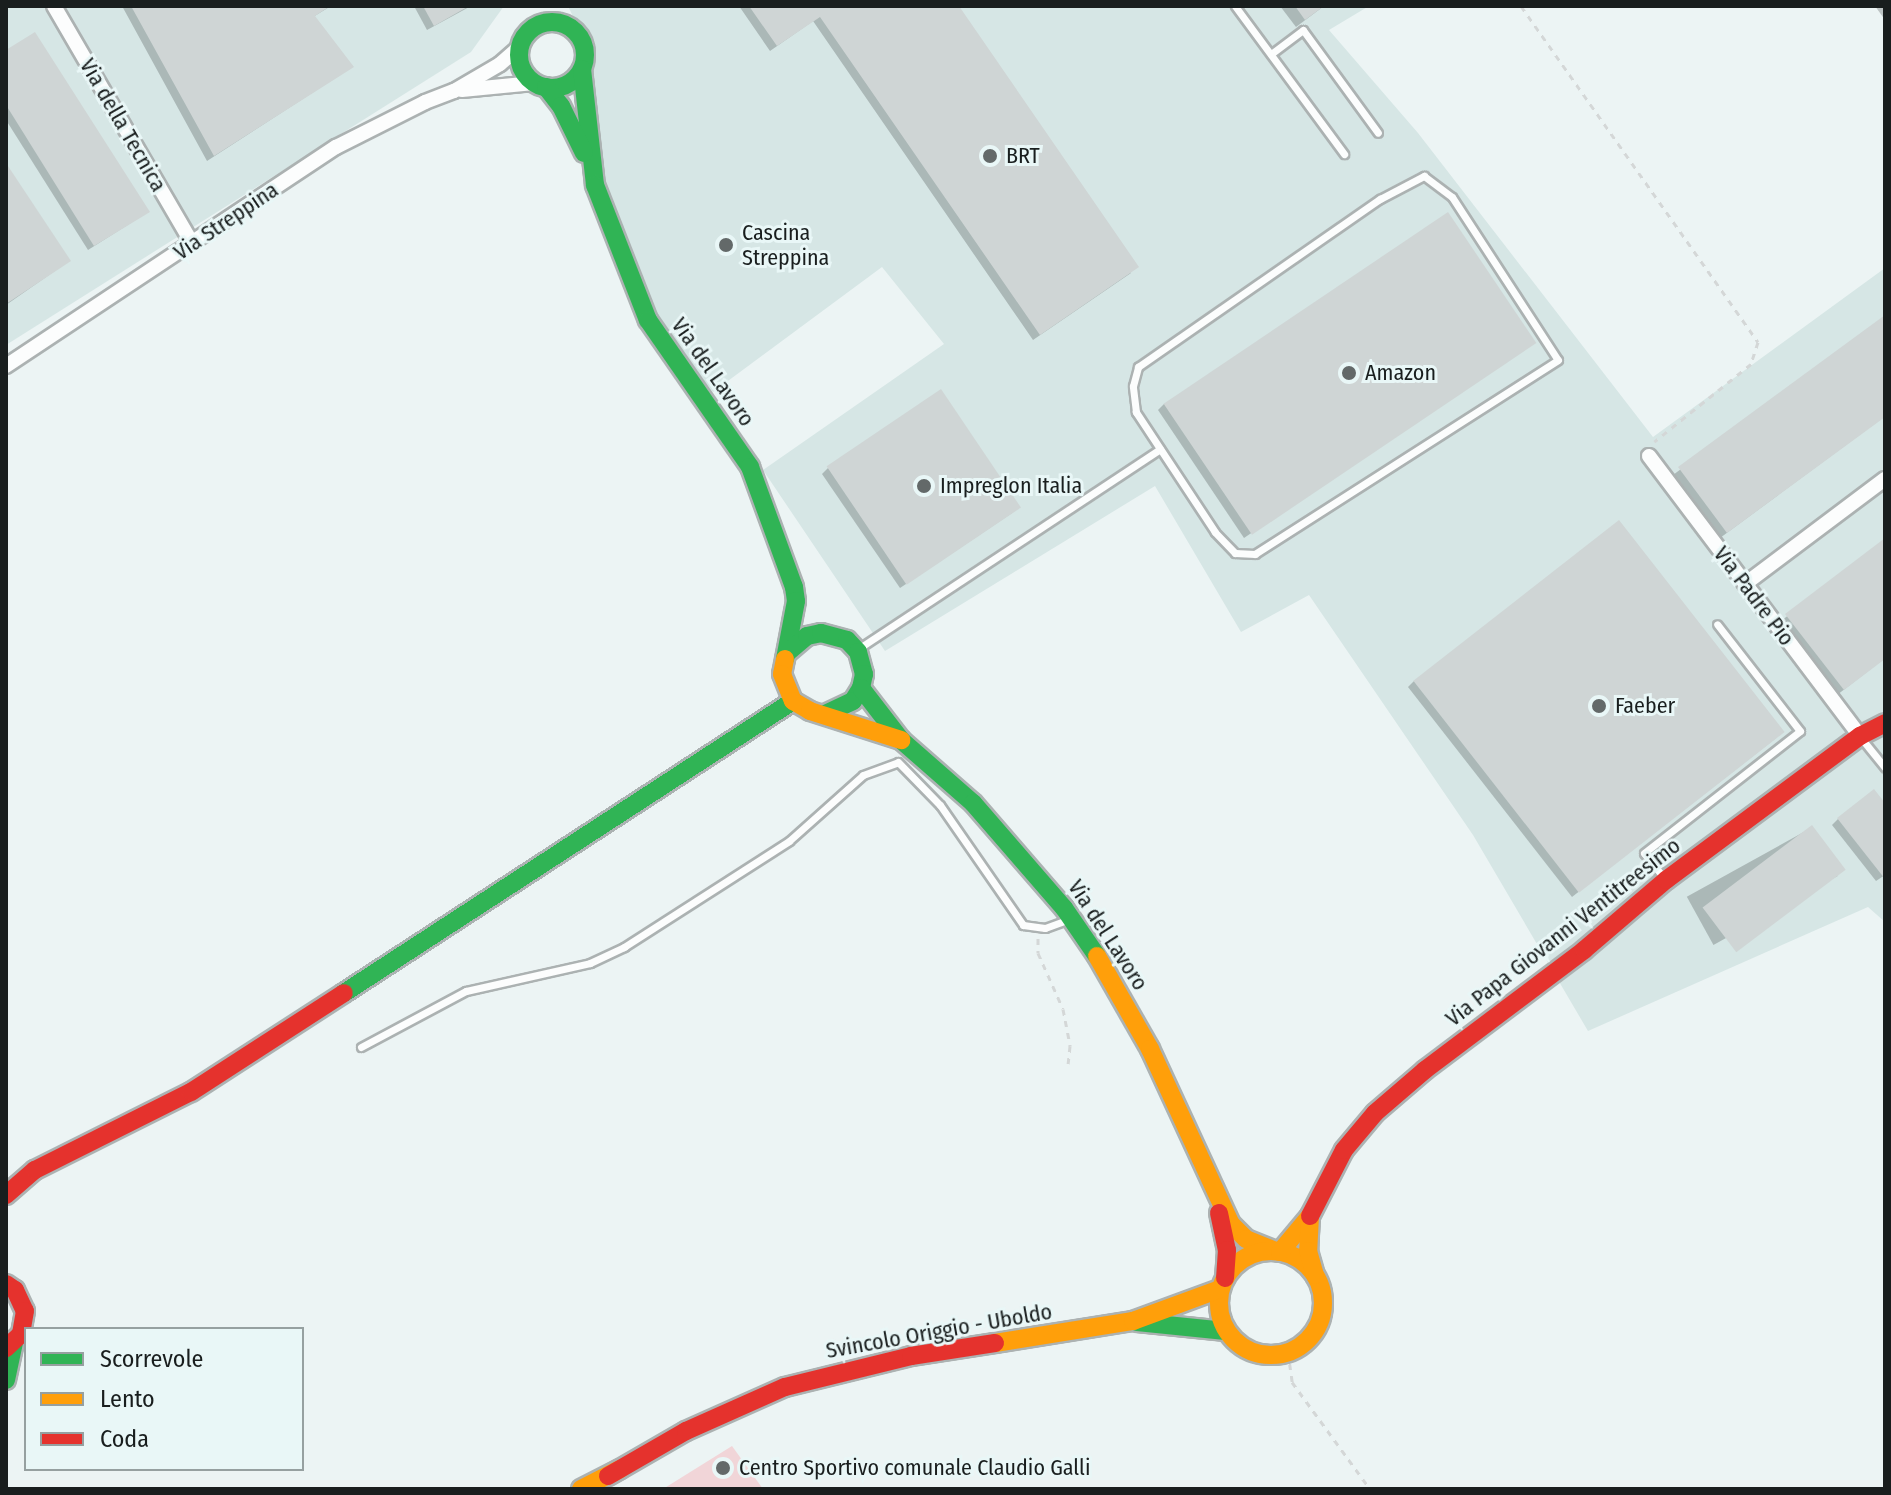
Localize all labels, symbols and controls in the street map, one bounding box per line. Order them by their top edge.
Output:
street label: Via della Tecnica [74,54,172,196]
place label: BRT [1006,143,1040,169]
marker: BRT [981,147,999,165]
street label: Via Streppina [169,176,283,266]
place label: Cascina Streppina [742,219,829,270]
marker: Cascina Streppina [717,236,735,254]
street label: Via del Lavoro [666,313,760,431]
place label: Amazon [1365,360,1436,386]
marker: Amazon [1340,364,1358,382]
place label: Impreglon Italia [940,473,1082,499]
marker: Impreglon Italia [915,477,933,495]
street label: Via Padre Pio [1708,541,1800,651]
place label: Faeber [1615,693,1675,719]
marker: Faeber [1590,697,1608,715]
street label: Via Papa Giovanni Ventitreesimo [1440,832,1686,1032]
street label: Via del Lavoro [1063,875,1153,995]
street label: Svincolo Origgio - Uboldo [824,1298,1054,1364]
legend [24,1327,304,1471]
text: Scorrevole [100,1345,203,1373]
text: Lento [100,1385,155,1413]
text: Coda [100,1425,149,1453]
place label: Centro Sportivo comunale Claudio Galli [739,1455,1090,1481]
marker: Centro Sportivo comunale Claudio Galli [714,1459,732,1477]

